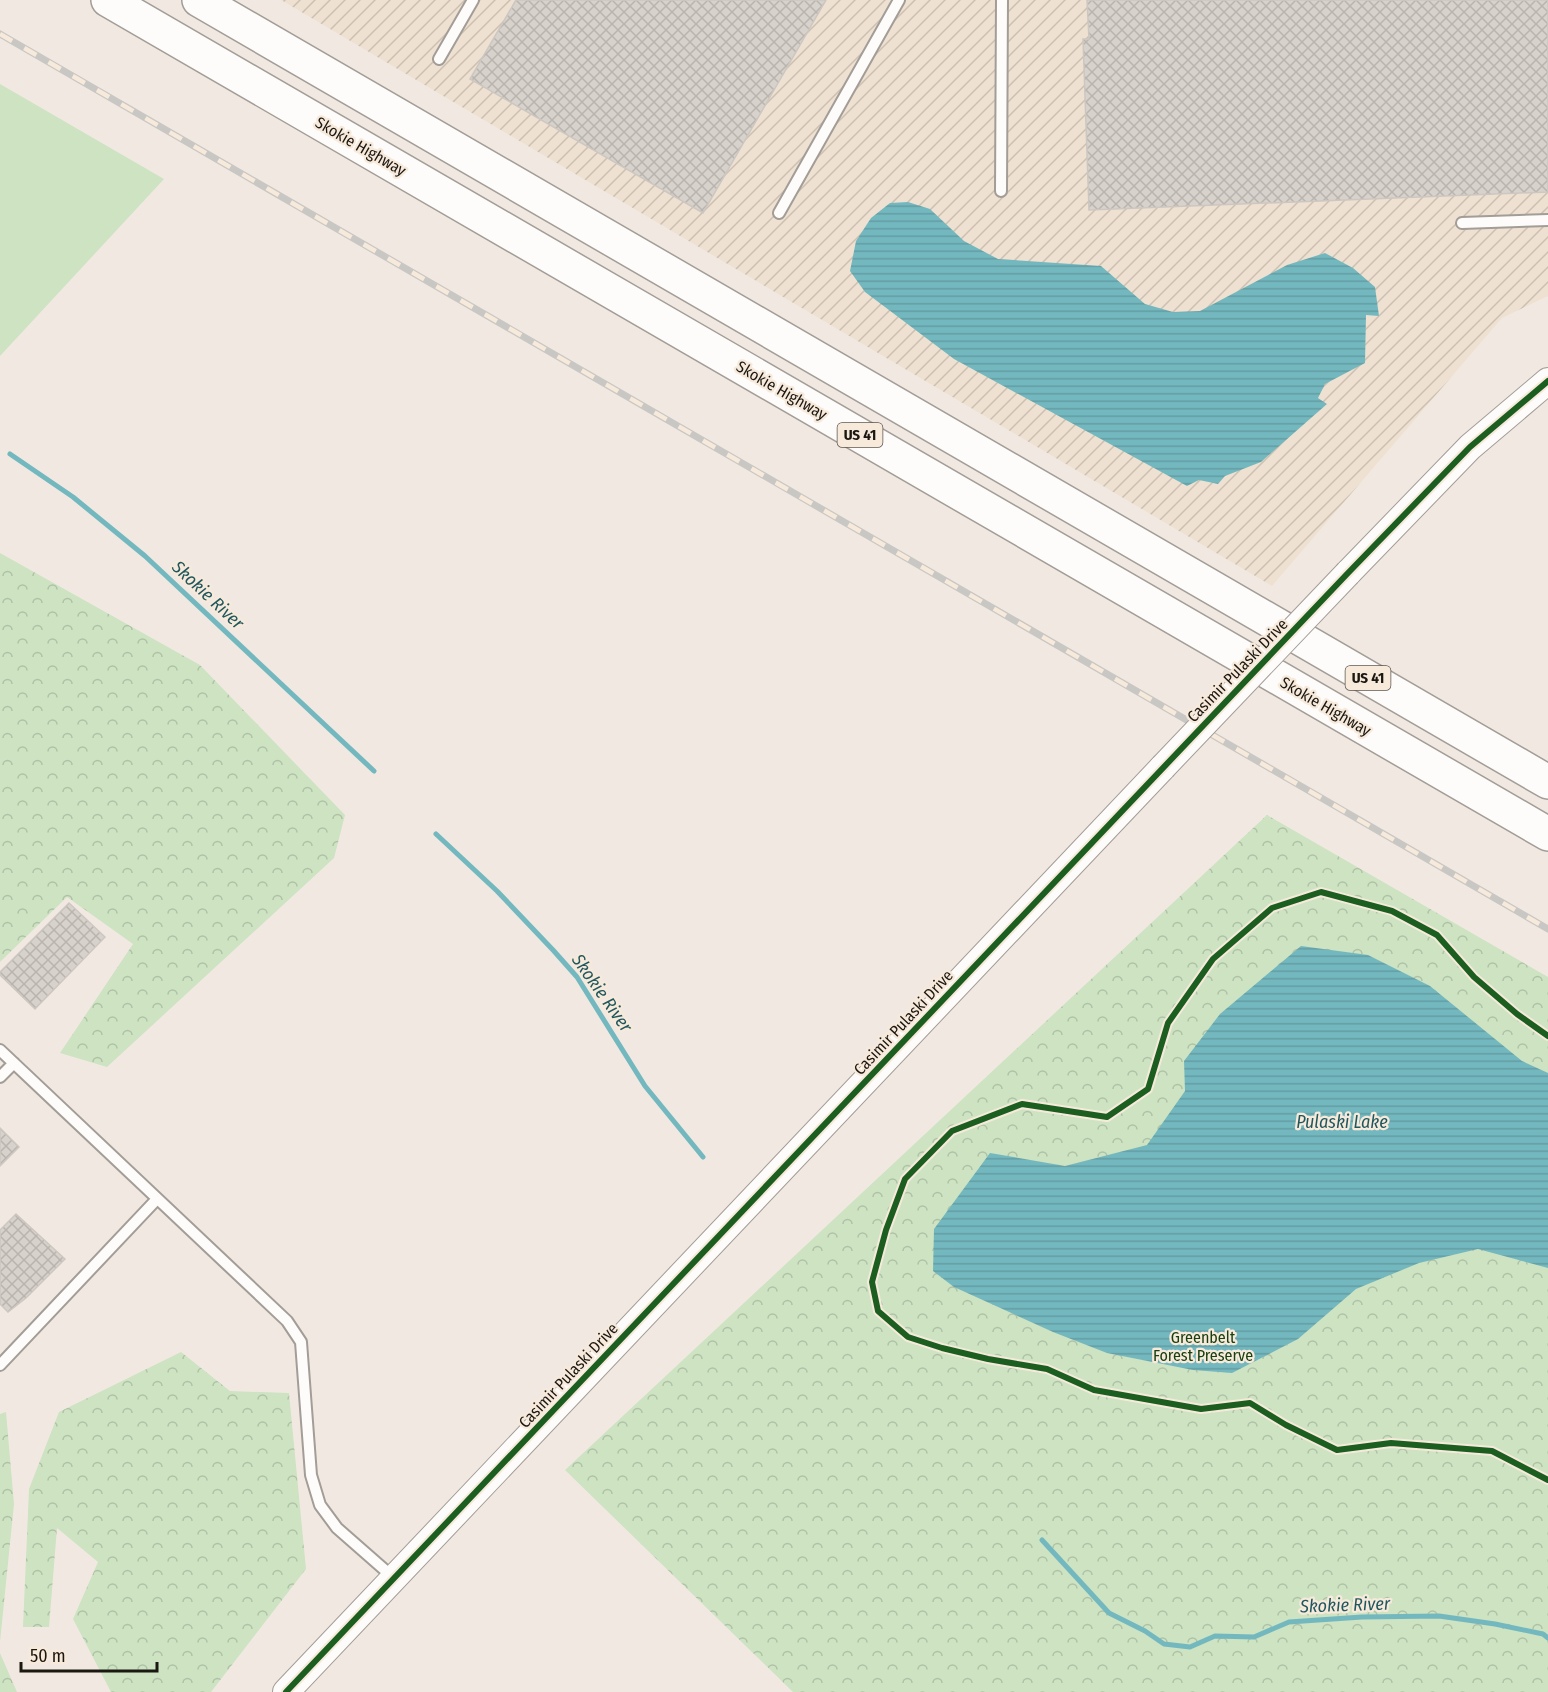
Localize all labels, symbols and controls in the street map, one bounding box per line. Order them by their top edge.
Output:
street label: Skokie Highway [312,113,410,180]
street label: Skokie Highway [733,357,831,424]
road number: US 41 [838,423,882,447]
water label: Skokie River [167,556,249,634]
street label: Casimir Pulaski Drive [1183,615,1292,726]
road number: US 41 [1346,666,1390,690]
street label: Skokie Highway [1277,673,1375,740]
water label: Skokie River [567,949,637,1037]
street label: Casimir Pulaski Drive [850,966,957,1079]
water label: Pulaski Lake [1296,1111,1388,1133]
street label: Casimir Pulaski Drive [515,1319,622,1432]
park label: Greenbelt Forest Preserve [1153,1328,1253,1365]
water label: Skokie River [1299,1592,1391,1618]
scale bar [21,1635,158,1673]
text: 50 m [30,1645,66,1667]

